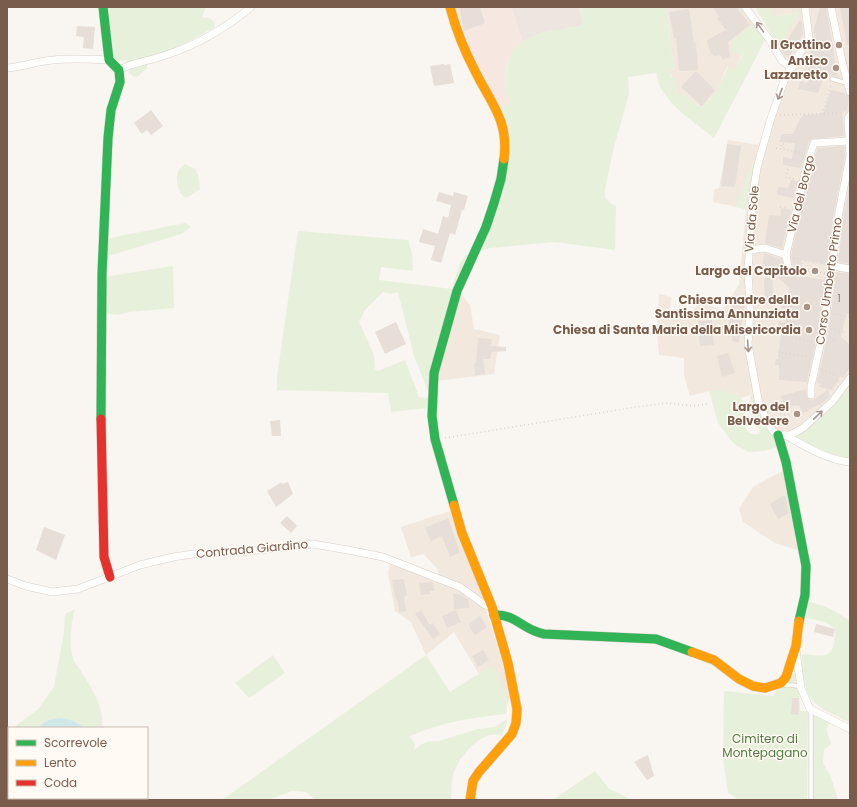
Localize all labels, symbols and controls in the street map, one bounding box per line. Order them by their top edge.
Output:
one-way arrow [756,21,764,32]
place label: Il Grottino [770,36,831,53]
marker: Il Grottino [834,40,844,50]
place label: Antico Lazzaretto [764,52,828,83]
marker: Antico Lazzaretto [831,63,841,73]
one-way arrow [775,88,783,100]
street label: Via del Borgo [783,153,818,234]
street label: Via da Sole [740,185,763,253]
street label: Corso Umberto Primo [811,216,846,346]
place label: Largo del Capitolo [695,262,807,279]
marker: Largo del Capitolo [810,266,820,276]
place label: Chiesa madre della Santissima Annunziata [655,291,799,322]
house number: 1 [837,291,841,306]
marker: Chiesa madre della Santissima Annunziata [802,302,812,312]
place label: Chiesa di Santa Maria della Misericordia [553,321,801,338]
marker: Chiesa di Santa Maria della Misericordia [804,325,814,335]
one-way arrow [745,339,752,352]
place label: Largo del Belvedere [727,398,790,429]
marker: Largo del Belvedere [792,409,802,419]
one-way arrow [813,410,823,420]
street label: Contrada Giardino [195,535,309,562]
legend [8,727,148,799]
park label: Cimitero di Montepagano [722,730,808,761]
text: Scorrevole [44,734,107,751]
text: Lento [44,754,77,771]
text: Coda [44,774,77,791]

